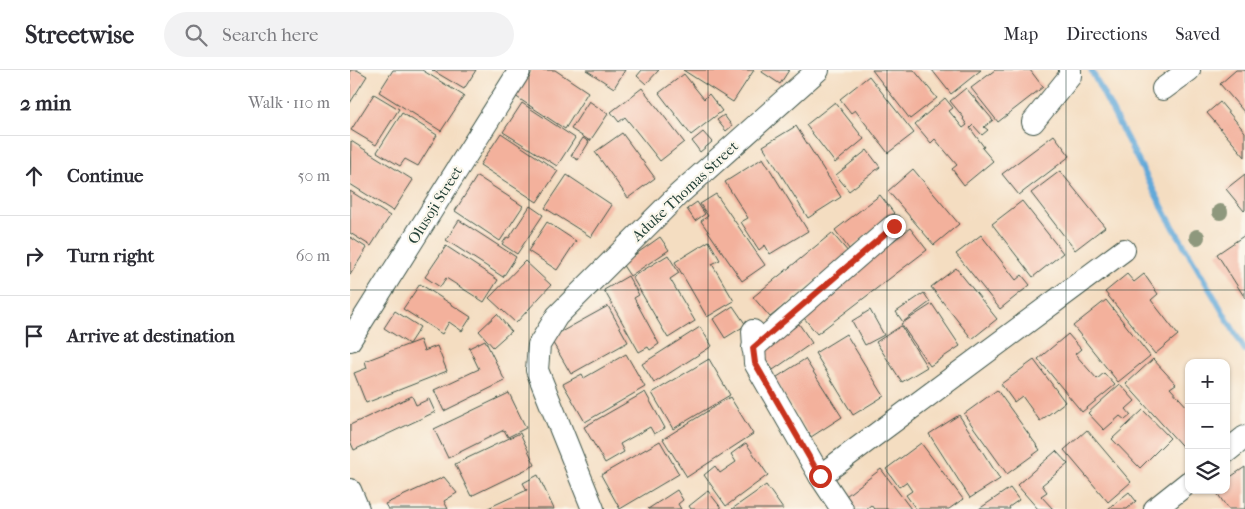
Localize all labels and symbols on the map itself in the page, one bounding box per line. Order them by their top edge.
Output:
street label: Aduke Thomas Street [627,137,742,246]
street label: Olusoji Street [404,162,466,247]
route end [883,215,906,238]
route start [809,465,832,488]

